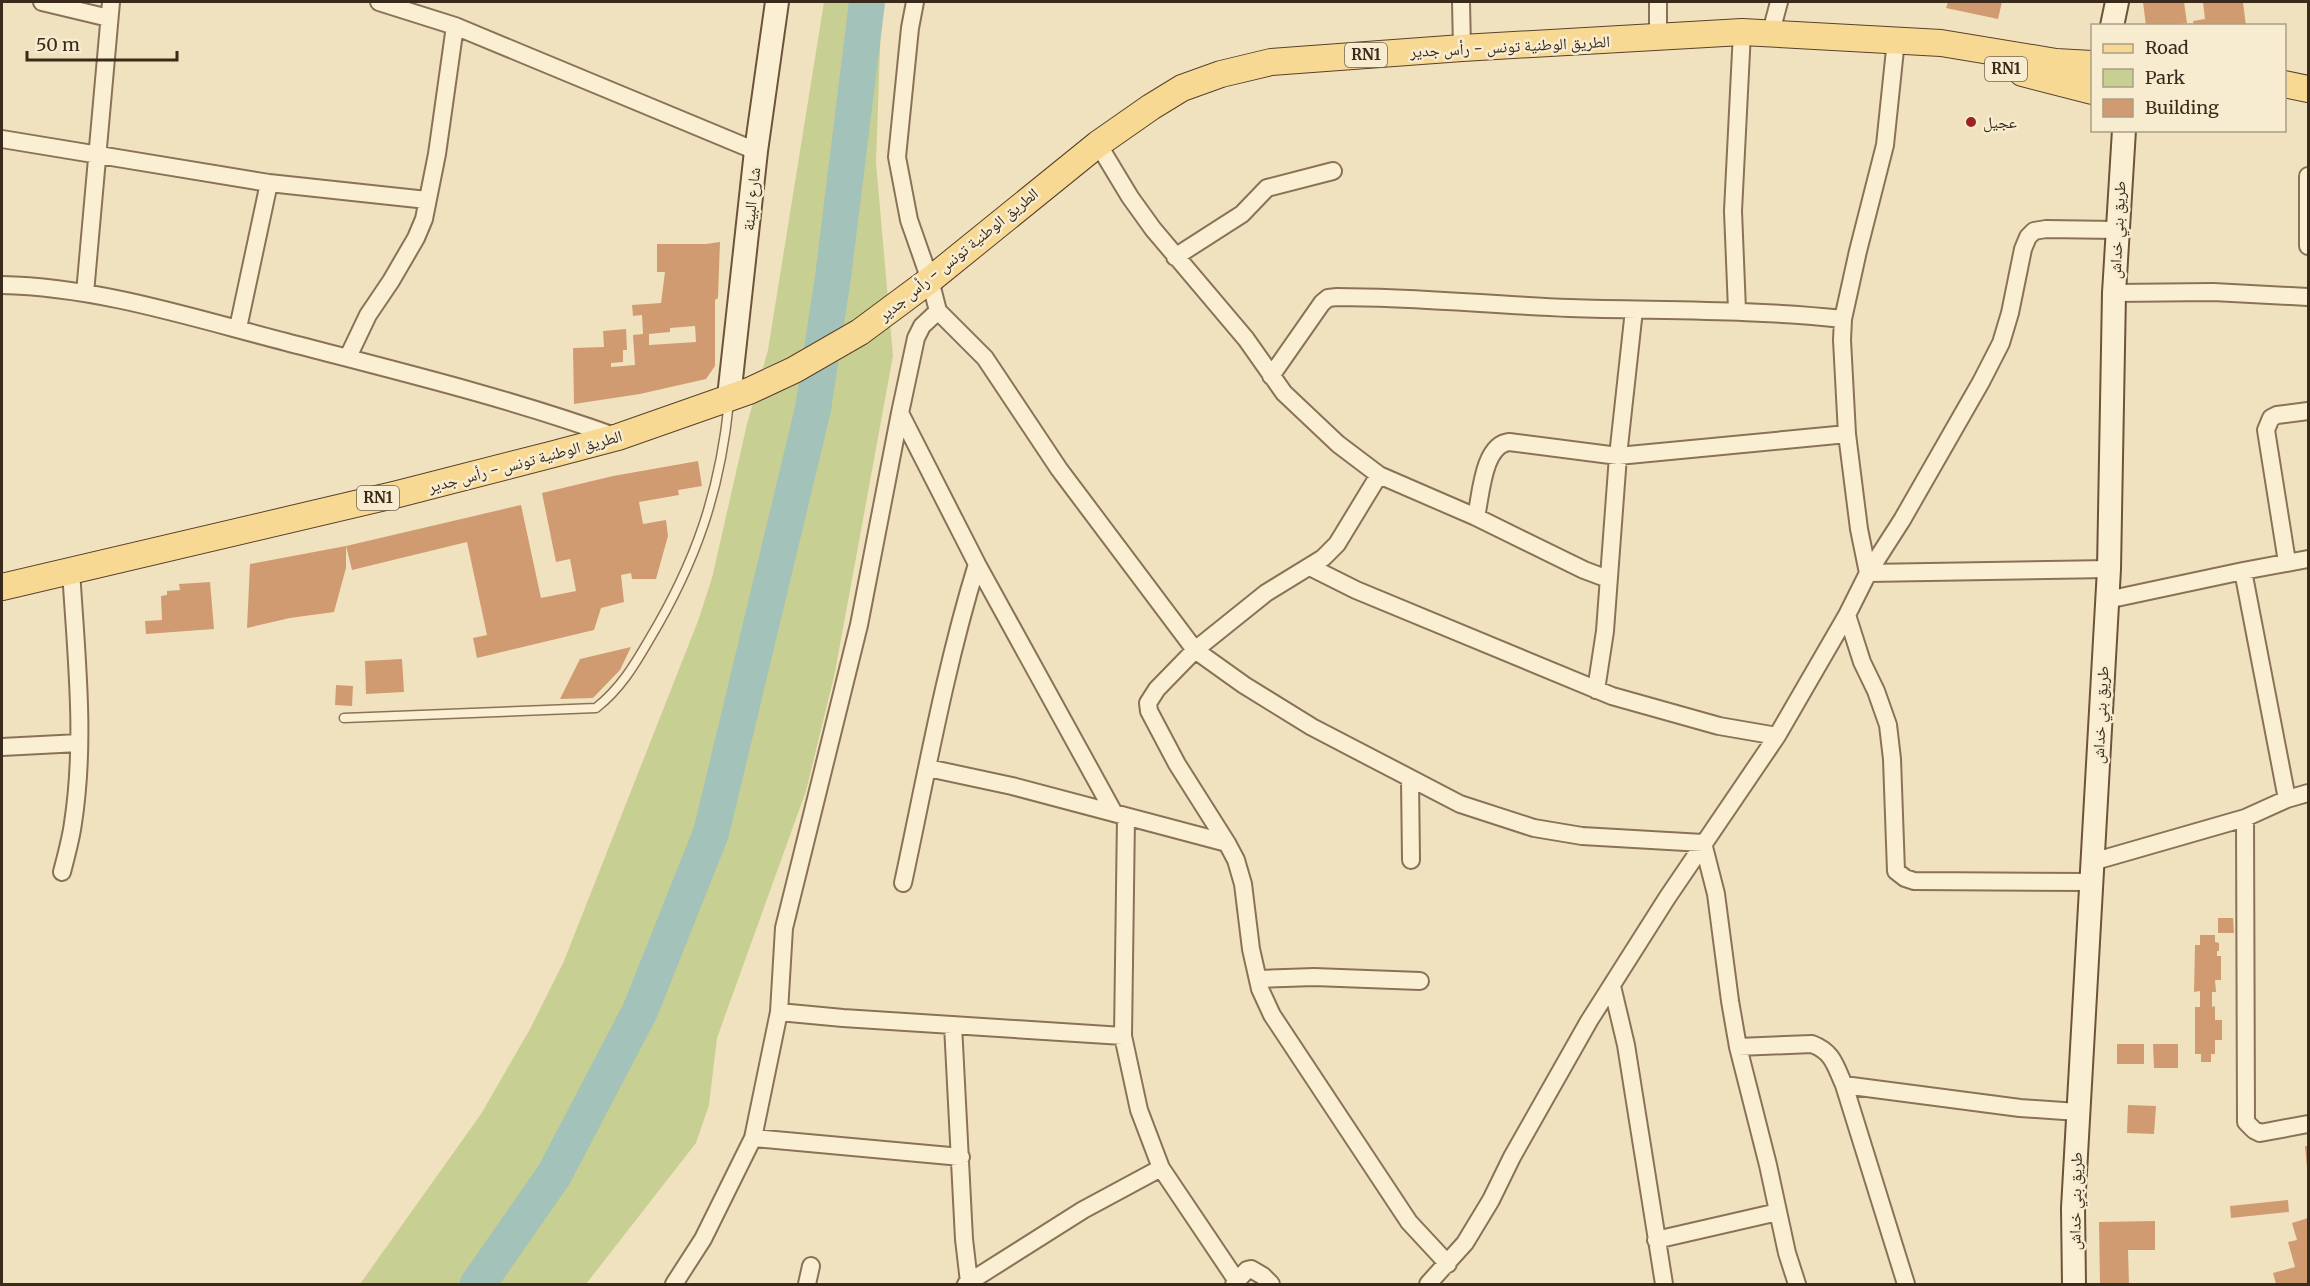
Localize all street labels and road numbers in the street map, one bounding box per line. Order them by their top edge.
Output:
street label: الطريق الوطنية تونس - رأس جدير [1409,31,1611,62]
road number: RN1 [1345,43,1387,67]
road number: RN1 [1985,57,2027,81]
street label: شارع البيئة [738,166,765,232]
street label: طريق بني خداش [2104,180,2133,280]
street label: الطريق الوطنية تونس - رأس جدير [873,183,1043,326]
street label: الطريق الوطنية تونس - رأس جدير [425,425,625,498]
road number: RN1 [357,486,399,510]
street label: طريق بني خداش [2087,665,2116,765]
street label: طريق بني خداش [2064,1152,2089,1250]

